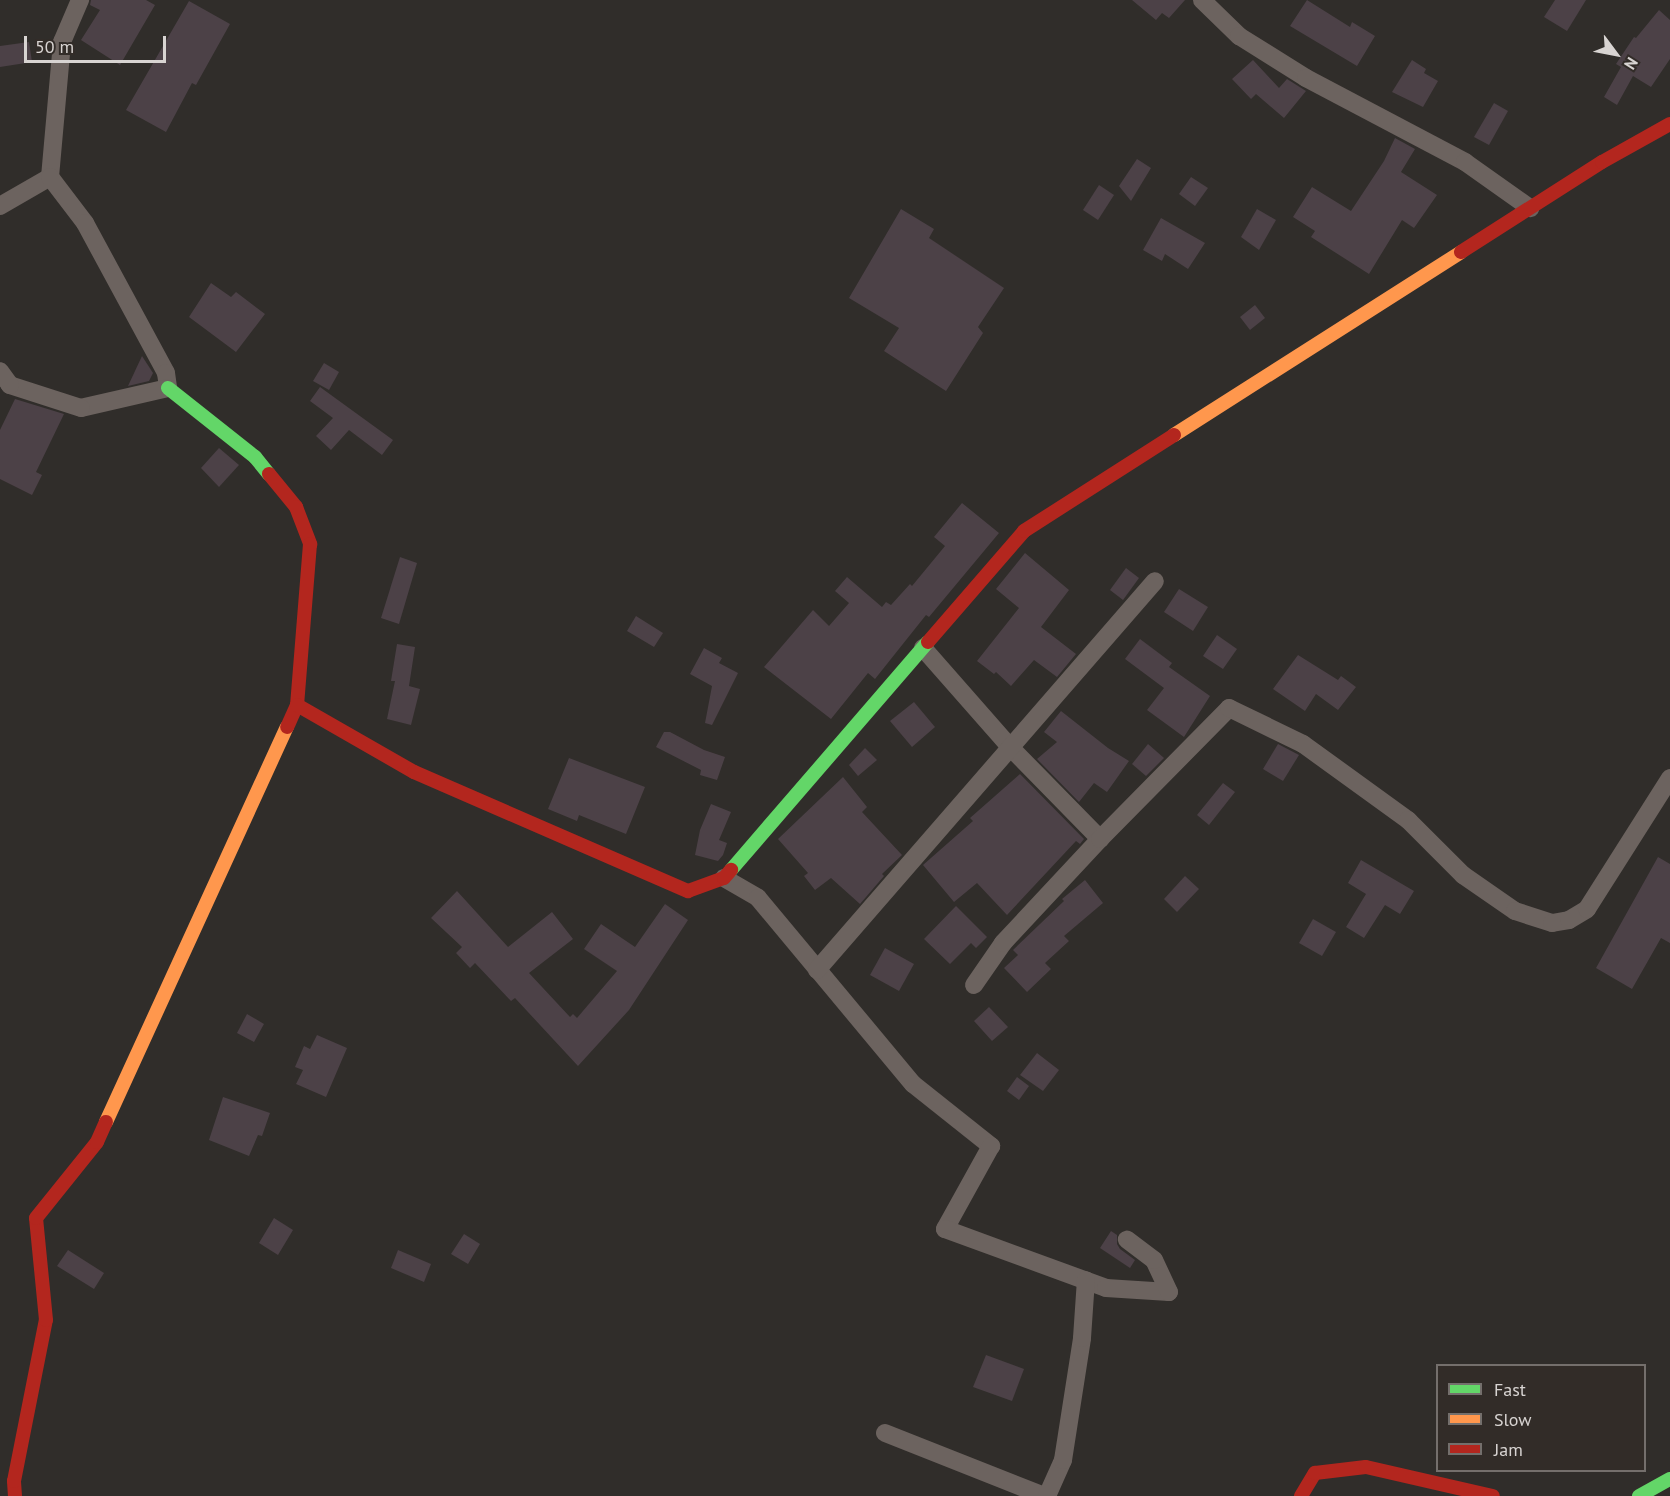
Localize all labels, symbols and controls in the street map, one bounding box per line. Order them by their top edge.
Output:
scale bar [27,24,170,62]
north arrow [1586,24,1646,84]
text: 50 m [35,35,74,58]
text: N [1620,54,1643,73]
legend [1436,1364,1646,1472]
text: Fast [1494,1378,1526,1401]
text: Slow [1494,1408,1532,1431]
text: Jam [1494,1438,1523,1461]

